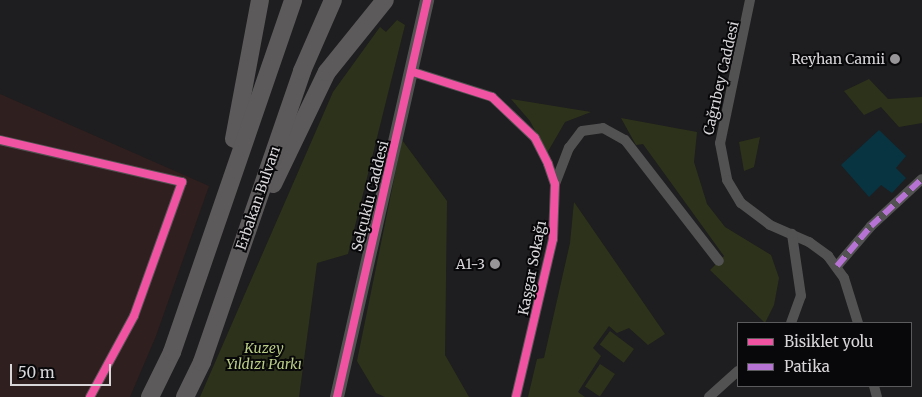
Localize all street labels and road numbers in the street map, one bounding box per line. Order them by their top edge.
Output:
street label: Cağrıbey Caddesi [700,20,742,136]
street label: Selçuklu Caddesi [348,139,392,253]
street label: Erbakan Bulvarı [232,144,284,252]
street label: Kaşgar Sokağı [515,219,549,317]

